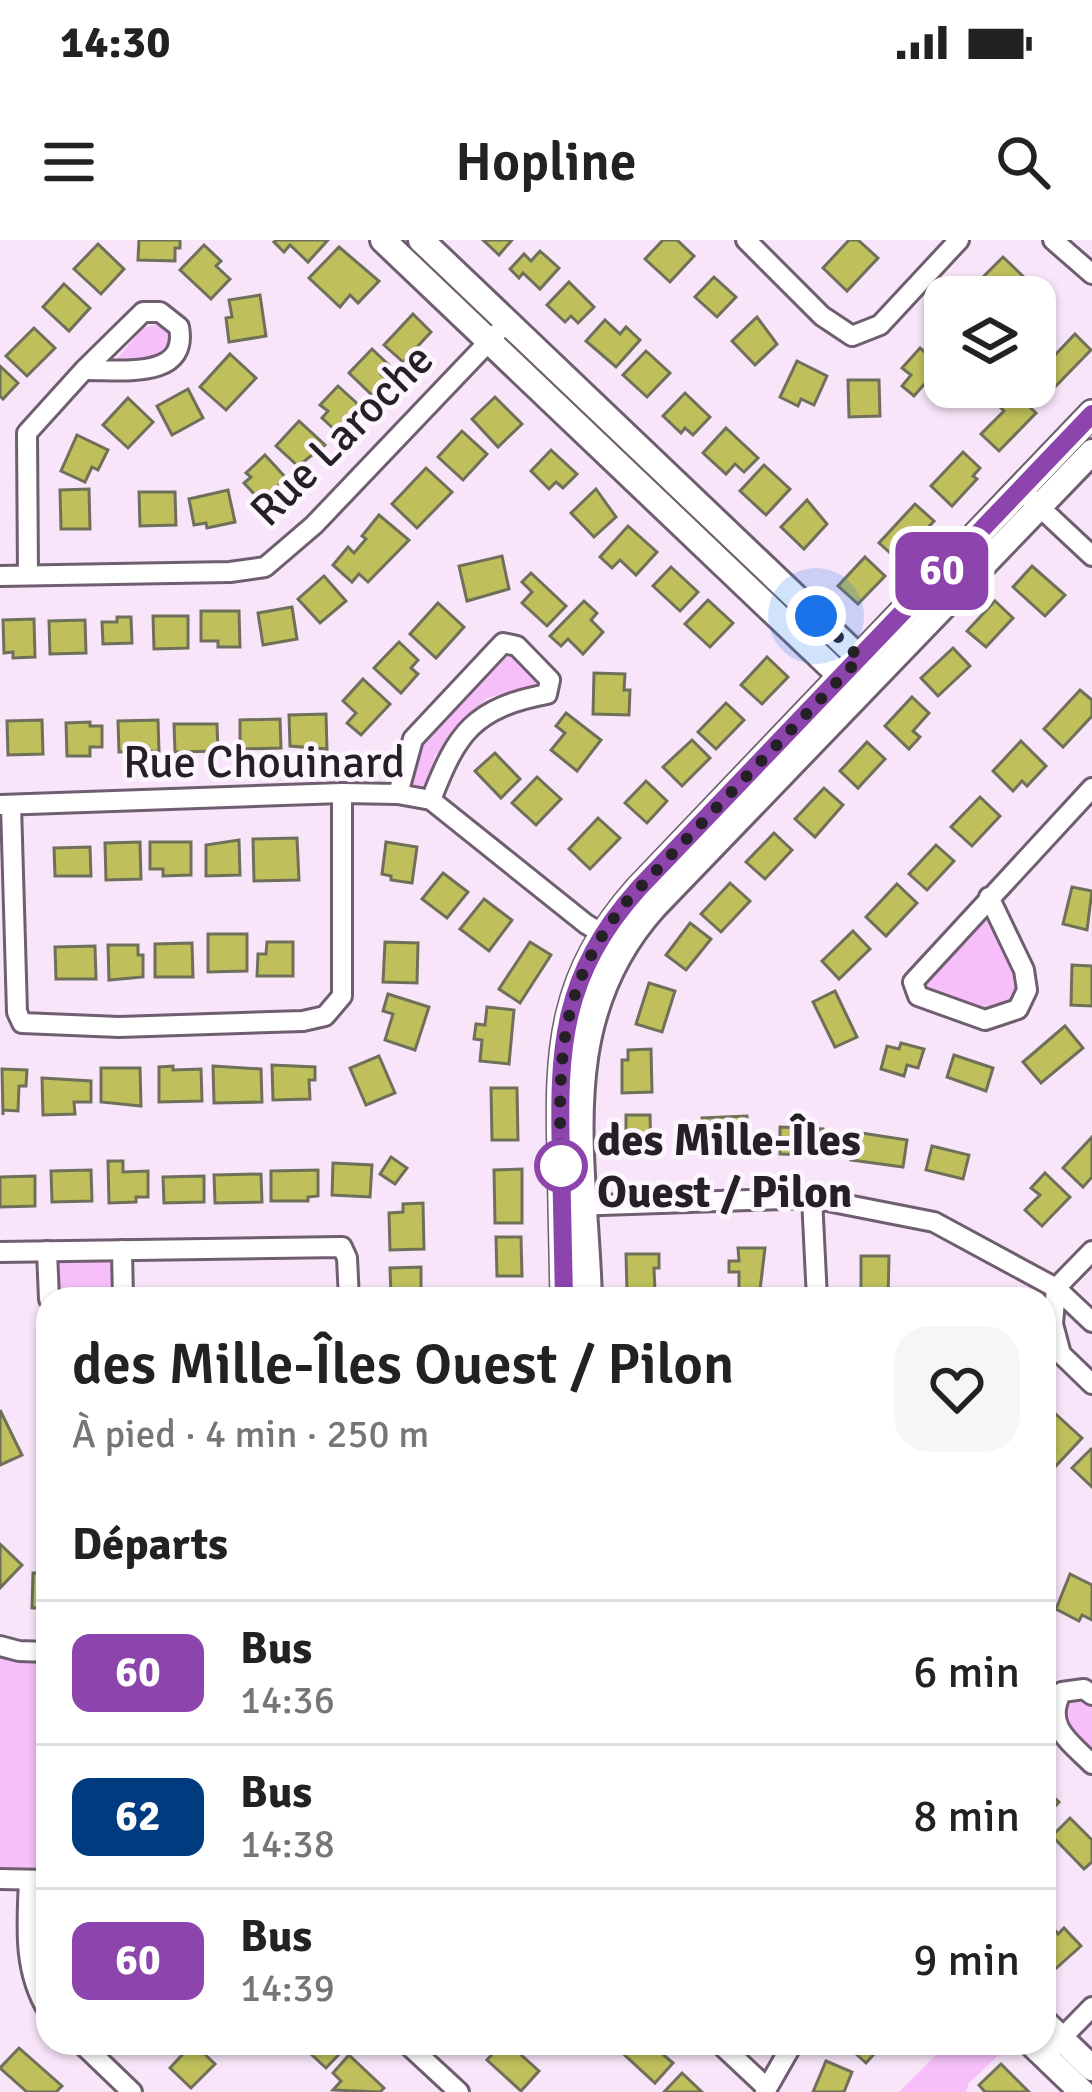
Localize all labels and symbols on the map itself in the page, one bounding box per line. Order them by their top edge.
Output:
street label: Rue Laroche [239,332,445,538]
line badge: 60 [888,532,996,610]
your location [786,586,846,646]
street label: Rue Chouinard [123,735,405,790]
place label: des Mille-Îles Ouest / Pilon [597,1113,861,1220]
marker: des Mille-Îles Ouest / Pilon [536,1141,586,1191]

